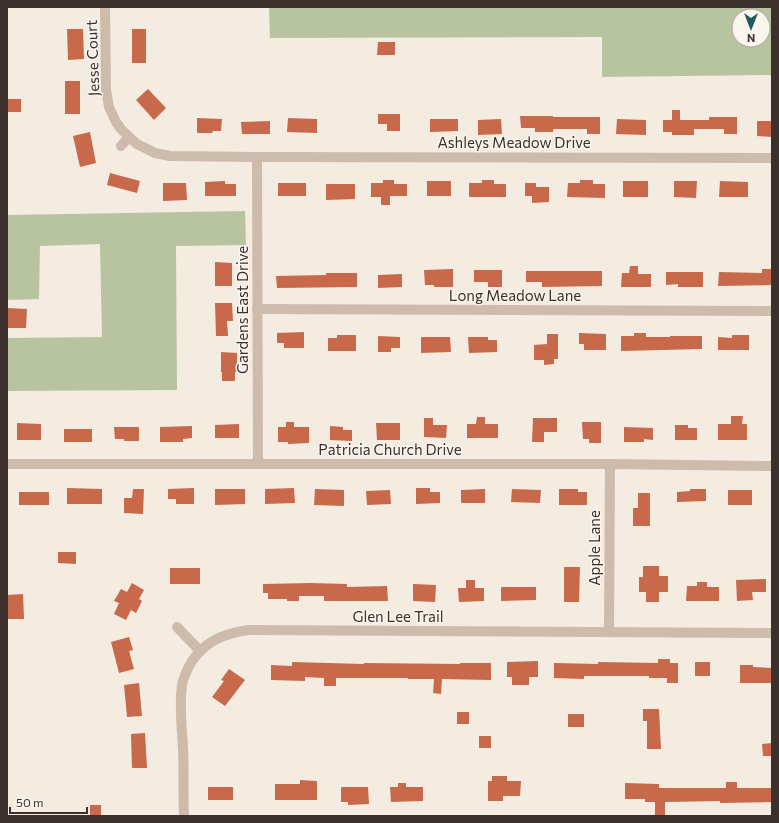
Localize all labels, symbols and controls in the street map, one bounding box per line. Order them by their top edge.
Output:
north arrow [731,8,771,48]
street label: Jesse Court [82,19,102,97]
text: N [747,32,755,45]
street label: Ashleys Meadow Drive [437,133,591,151]
street label: Gardens East Drive [233,246,251,374]
street label: Long Meadow Lane [449,286,581,304]
street label: Patricia Church Drive [318,440,462,458]
street label: Apple Lane [585,510,603,586]
street label: Glen Lee Trail [352,607,444,625]
scale bar [10,789,87,815]
text: 50 m [16,795,44,809]

